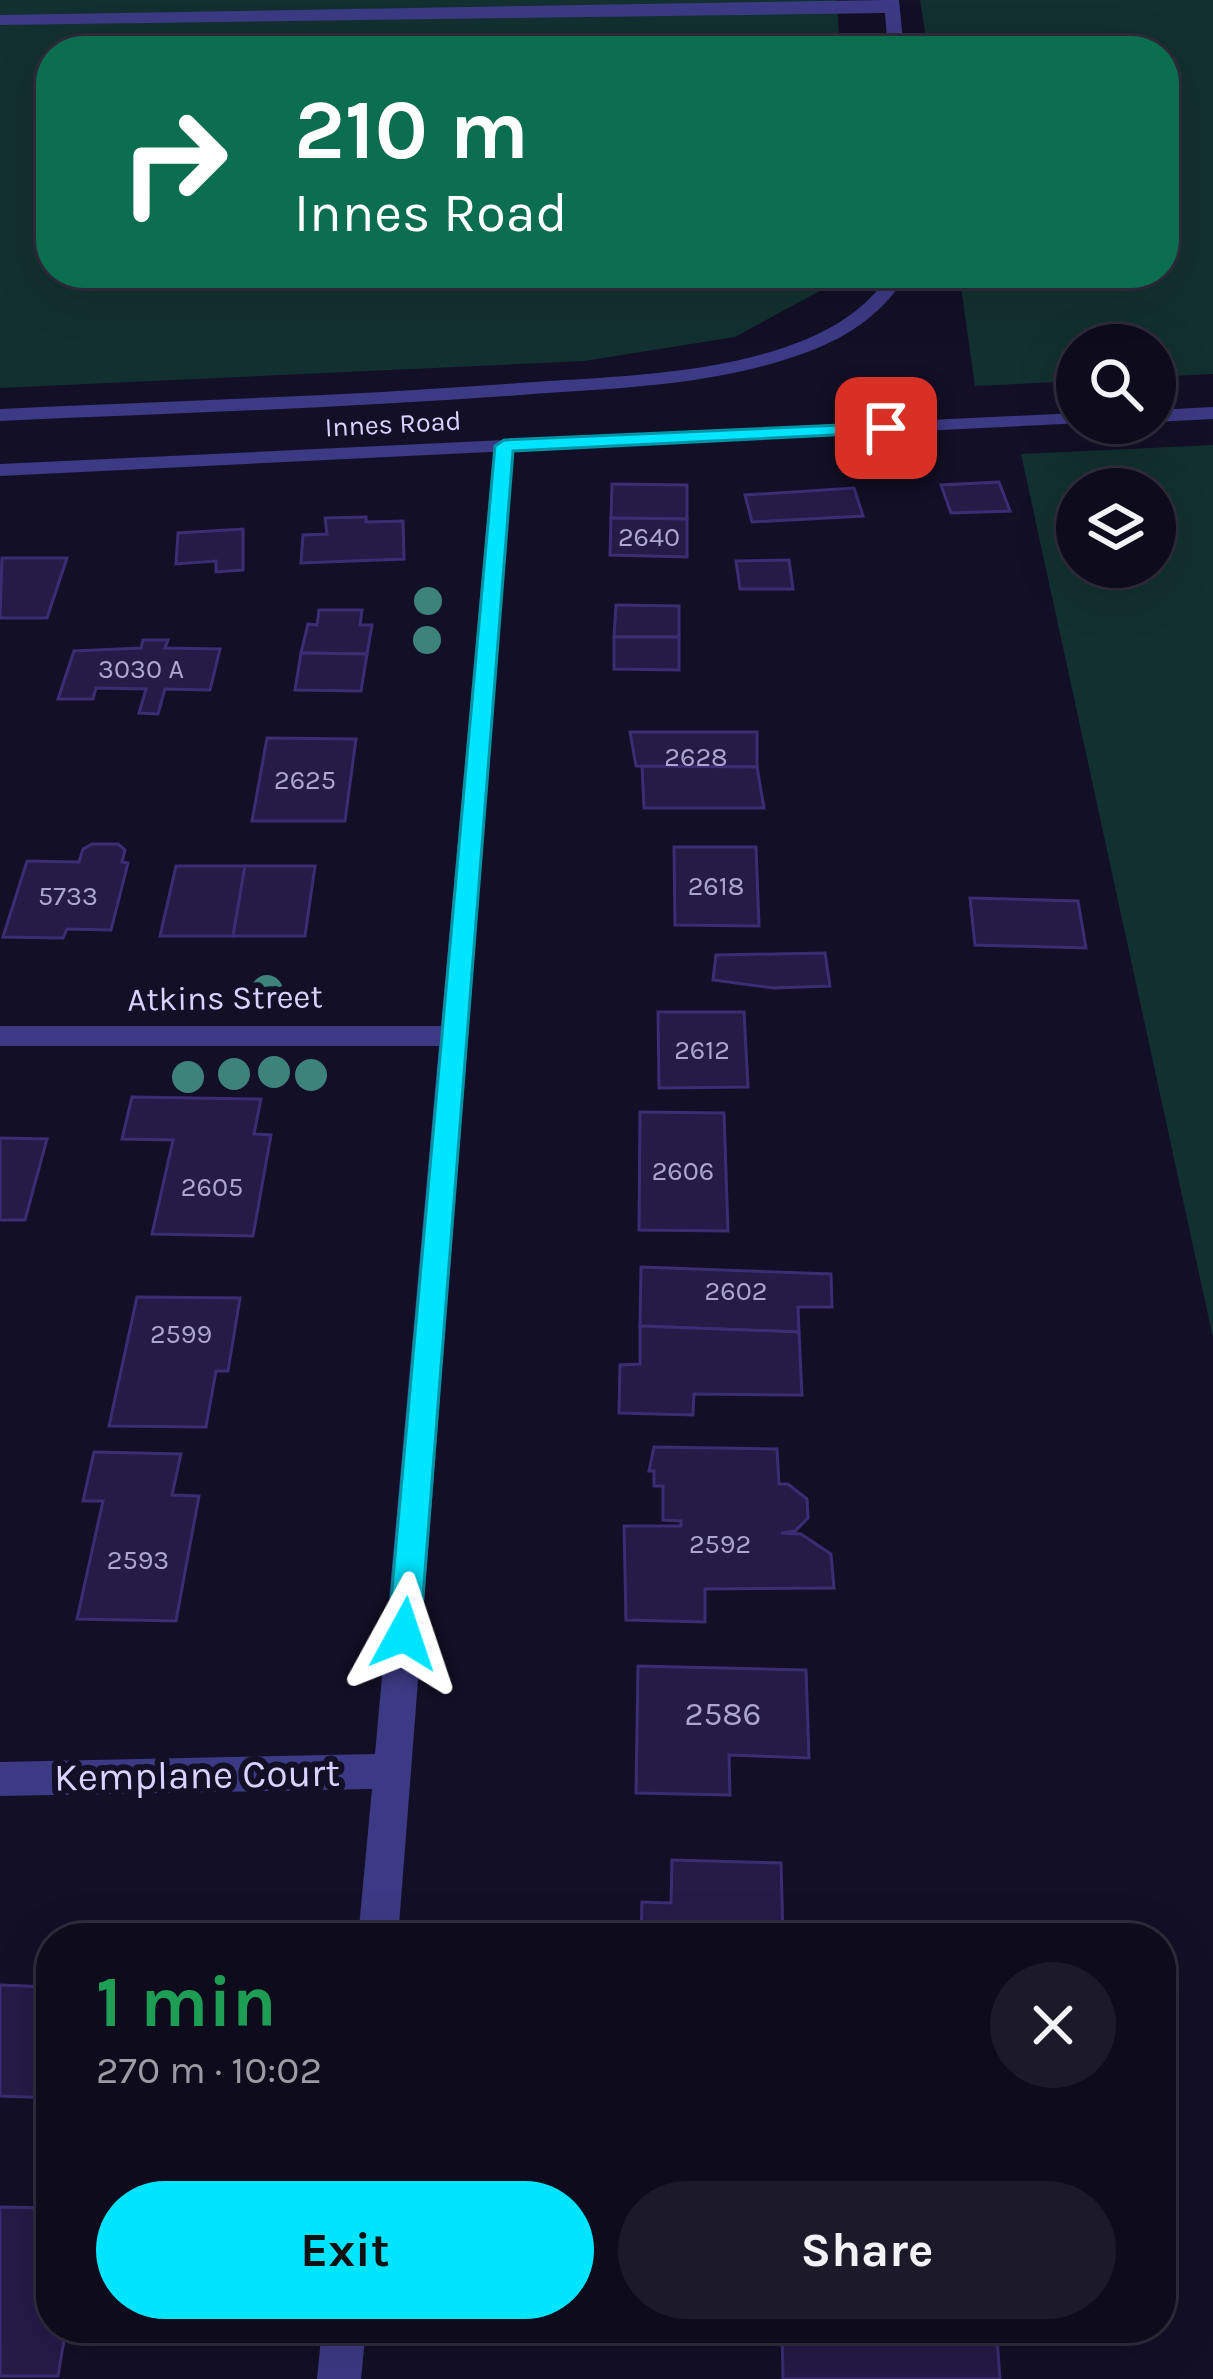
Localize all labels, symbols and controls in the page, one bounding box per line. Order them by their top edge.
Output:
text: 210 m [294,81,529,179]
icon: right [96,84,252,240]
text: Innes Road [294,181,568,245]
map controls [1056,324,1176,588]
button: search [1056,324,1176,444]
pin [835,377,937,479]
icon: arrive [853,395,919,461]
street label: Innes Road [324,404,462,444]
button: layers [1056,468,1176,588]
house number: 2640 [618,521,680,553]
house number: 3030 A [98,653,184,685]
house number: 2628 [664,741,728,773]
house number: 2625 [274,764,336,796]
house number: 2618 [688,870,744,902]
house number: 5733 [38,880,98,912]
street label: Atkins Street [127,977,323,1019]
house number: 2612 [674,1034,730,1066]
house number: 2606 [652,1155,714,1187]
house number: 2605 [181,1171,243,1203]
house number: 2602 [705,1275,767,1307]
house number: 2599 [150,1318,212,1350]
house number: 2592 [689,1528,751,1560]
house number: 2593 [107,1544,169,1576]
position arrow [341,1571,467,1697]
house number: 2586 [685,1695,761,1733]
street label: Kemplane Court [54,1750,340,1800]
text: 1 min [96,1960,277,2044]
button: close [990,1962,1116,2088]
text: 270 m · 10:02 [96,2047,322,2093]
button: Exit [96,2181,594,2319]
button: Share [618,2181,1116,2319]

